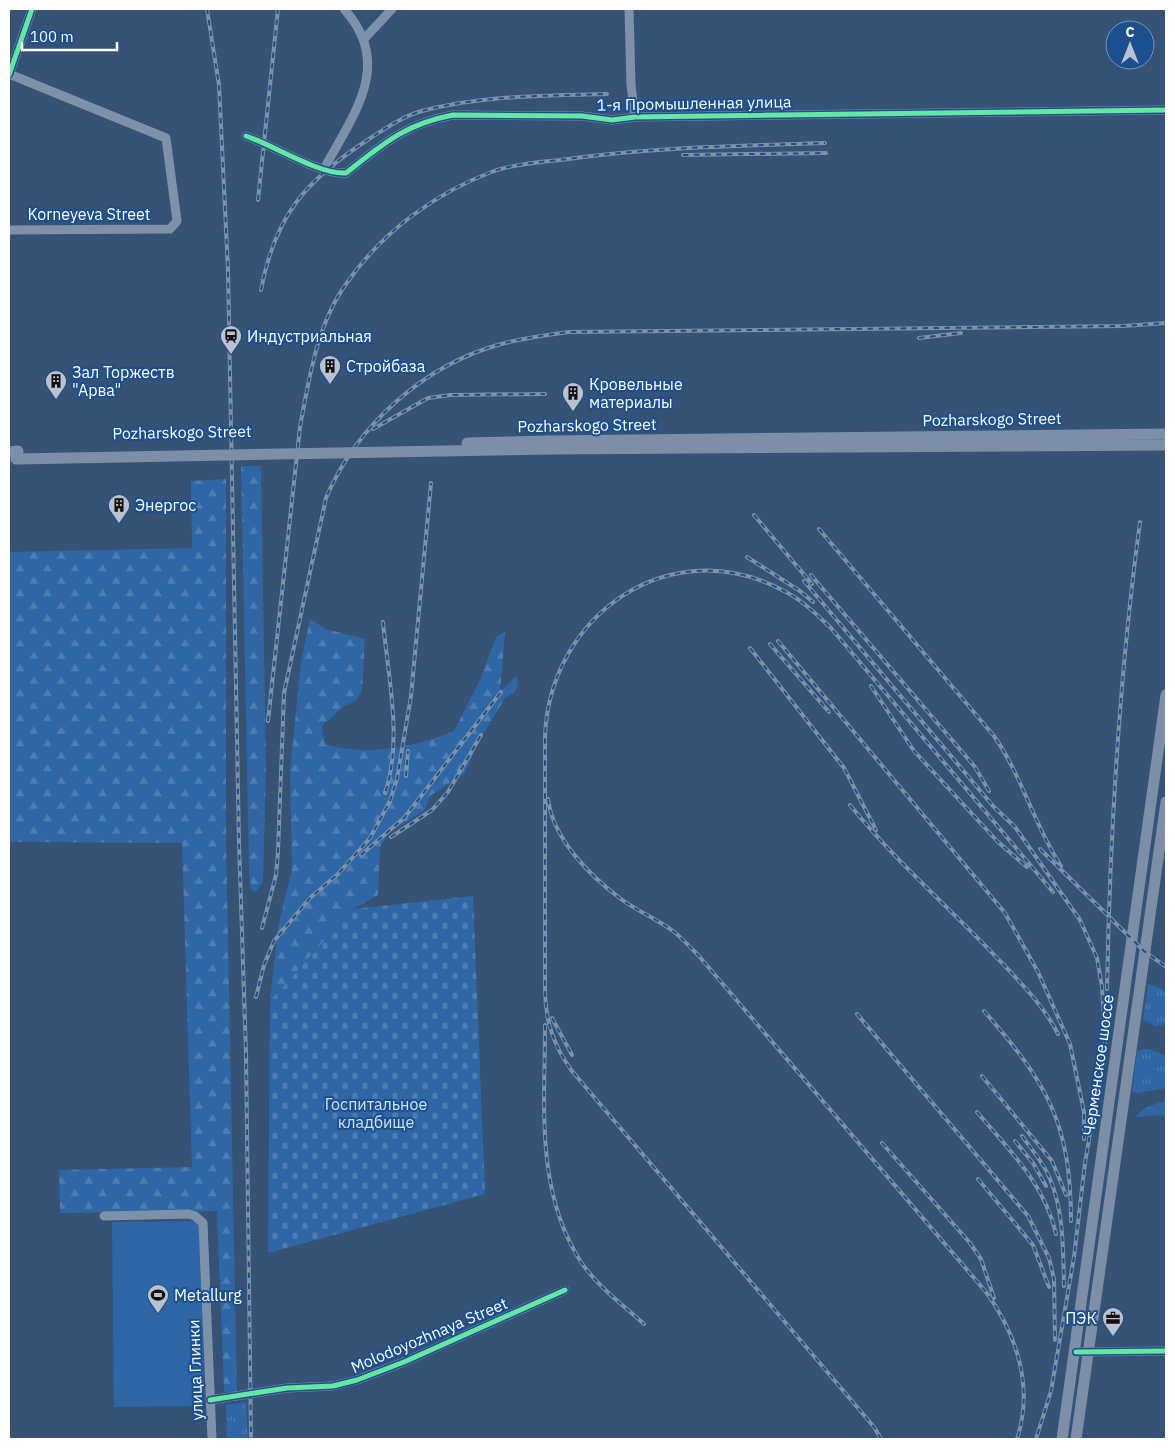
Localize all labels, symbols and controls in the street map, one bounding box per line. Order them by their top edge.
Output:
scale bar [22,20,118,52]
north arrow [1105,20,1155,70]
text: С [1125,23,1135,41]
text: 100 m [30,27,74,46]
street label: 1-я Промышленная улица [596,91,792,115]
street label: Korneyeva Street [28,204,150,224]
station icon: Индустриальная [219,324,243,355]
place label: Индустриальная [247,326,372,346]
building icon: Стройбаза [318,354,342,385]
place label: Стройбаза [346,356,426,376]
place label: Зал Торжеств "Арва" [72,362,175,400]
building icon: Зал Торжеств "Арва" [44,369,68,400]
place label: Кровельные материалы [589,374,683,412]
building icon: Кровельные материалы [561,381,585,412]
street label: Pozharskogo Street [922,408,1062,430]
street label: Pozharskogo Street [517,414,657,436]
street label: Pozharskogo Street [112,421,252,443]
building icon: Энергос [107,493,131,524]
place label: Энергос [135,495,196,515]
street label: Черменское шоссе [1078,993,1118,1137]
park label: Госпитальное кладбище [325,1094,427,1132]
sports icon: Metallurg [146,1283,170,1314]
place label: Metallurg [174,1285,242,1305]
street label: Molodoyozhnaya Street [348,1293,510,1377]
office icon: ПЭК [1101,1306,1125,1337]
place label: ПЭК [1065,1308,1097,1328]
street label: улица Глинки [183,1319,207,1421]

